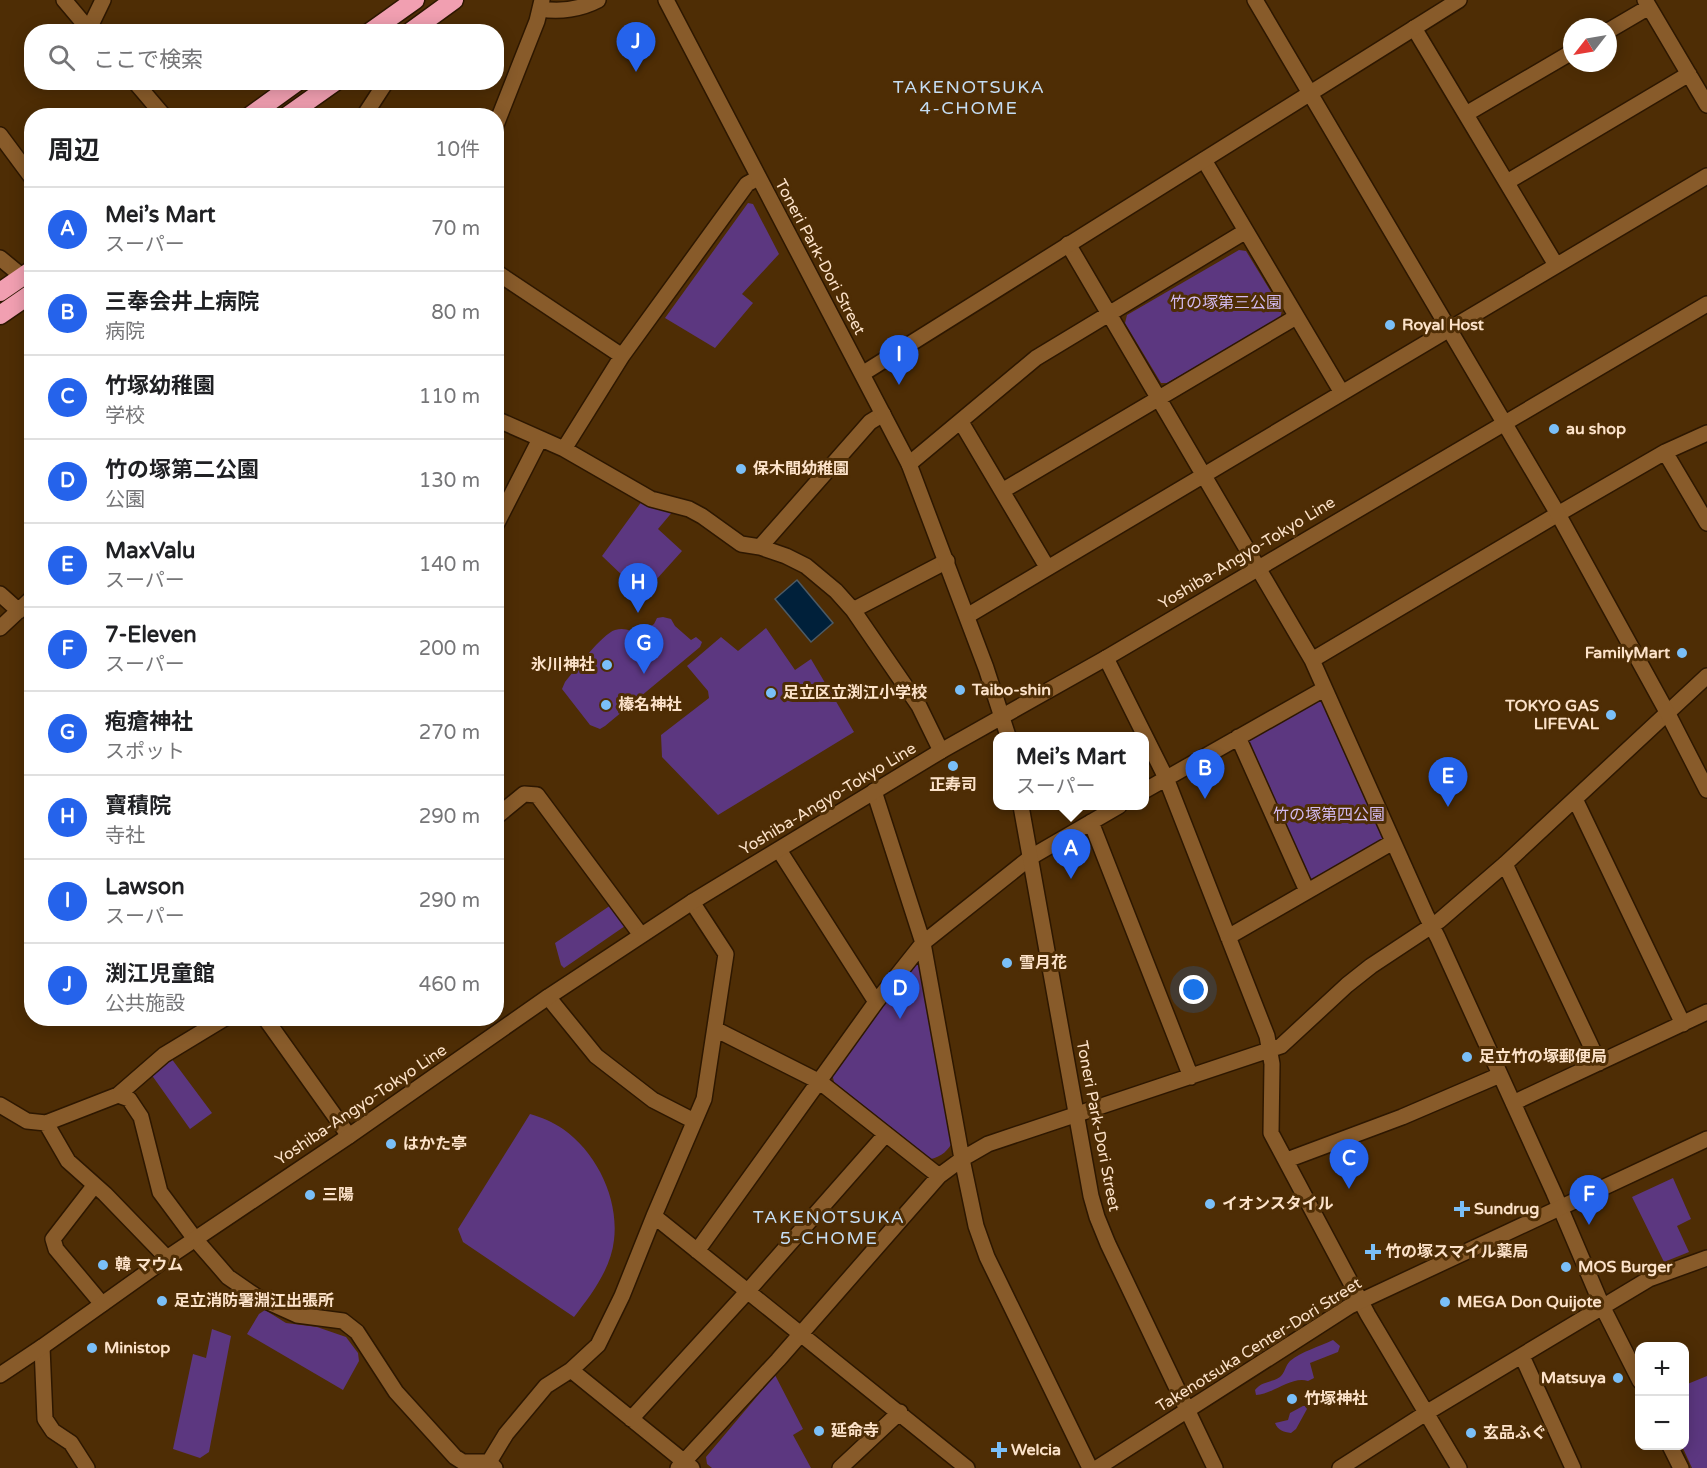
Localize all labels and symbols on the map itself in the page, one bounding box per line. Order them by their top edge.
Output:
north arrow [1563,18,1617,72]
pin: J [616,22,656,72]
district label: TAKENOTSUKA 4-CHOME [893,76,1045,119]
street label: Toneri Park-Dori Street [770,176,870,338]
park label: 竹の塚第三公園 [1170,293,1282,313]
place label: Royal Host [1402,315,1485,335]
marker: Royal Host [1383,318,1397,332]
pin: I [880,336,918,385]
place label: au shop [1566,419,1626,439]
marker: au shop [1547,422,1561,436]
place label: 保木間幼稚園 [753,459,849,479]
marker: 保木間幼稚園 [734,462,748,476]
street label: Yoshiba-Angyo-Tokyo Line [1155,492,1339,614]
pin: H [618,564,658,613]
pin: G [624,624,664,674]
place label: FamilyMart [1585,643,1671,663]
marker: FamilyMart [1675,646,1689,660]
place label: 氷川神社 [531,655,595,675]
marker: 氷川神社 [600,658,614,672]
place label: Taibo-shin [971,680,1051,700]
place label: 足立区立渕江小学校 [783,683,927,703]
marker: Taibo-shin [953,683,967,697]
marker: 足立区立渕江小学校 [764,686,778,700]
place label: 榛名神社 [618,695,682,715]
place label: TOKYO GAS LIFEVAL [1504,696,1600,734]
marker: 榛名神社 [599,698,613,712]
marker: TOKYO GAS LIFEVAL [1604,708,1618,722]
street label: Yoshiba-Angyo-Tokyo Line [736,738,920,860]
pin: B [1186,750,1224,799]
pin: E [1428,758,1468,807]
marker: 正寿司 [946,759,960,773]
place label: 正寿司 [929,775,977,795]
park label: 竹の塚第四公園 [1273,805,1385,825]
pin: A [1052,830,1090,879]
place label: 雪月花 [1019,953,1067,973]
marker: 雪月花 [1000,956,1014,970]
pin: D [880,970,920,1019]
your location [1179,975,1208,1004]
street label: Toneri Park-Dori Street [1072,1039,1124,1213]
street label: Yoshiba-Angyo-Tokyo Line [271,1040,451,1170]
place label: 足立竹の塚郵便局 [1479,1047,1607,1067]
marker: 足立竹の塚郵便局 [1460,1050,1474,1064]
place label: はかた亭 [403,1134,467,1154]
marker: はかた亭 [384,1137,398,1151]
pin: C [1330,1140,1368,1189]
pin: F [1570,1176,1608,1225]
place label: 三陽 [322,1185,354,1205]
marker: 三陽 [303,1188,317,1202]
place label: イオンスタイル [1222,1194,1334,1214]
marker: イオンスタイル [1203,1197,1217,1211]
place label: Sundrug [1474,1199,1539,1219]
marker: Sundrug [1455,1202,1469,1216]
district label: TAKENOTSUKA 5-CHOME [753,1206,905,1249]
place label: 竹の塚スマイル薬局 [1385,1242,1529,1262]
marker: 竹の塚スマイル薬局 [1366,1245,1380,1259]
place label: 韓 マウム [115,1255,183,1275]
place label: MOS Burger [1578,1257,1673,1277]
marker: 韓 マウム [96,1258,110,1272]
marker: MOS Burger [1559,1260,1573,1274]
street label: Takenotsuka Center-Dori Street [1153,1273,1365,1417]
place label: 足立消防署淵江出張所 [174,1291,334,1311]
place label: MEGA Don Quijote [1457,1292,1601,1312]
marker: 足立消防署淵江出張所 [155,1294,169,1308]
marker: MEGA Don Quijote [1438,1295,1452,1309]
place label: Ministop [104,1338,170,1358]
marker: Ministop [85,1341,99,1355]
place label: Matsuya [1541,1368,1606,1388]
marker: Matsuya [1611,1371,1625,1385]
place label: 竹塚神社 [1304,1389,1368,1409]
marker: 竹塚神社 [1285,1392,1299,1406]
place label: 延命寺 [831,1421,879,1441]
place label: 玄品ふぐ [1483,1423,1547,1443]
marker: 延命寺 [812,1424,826,1438]
marker: 玄品ふぐ [1464,1426,1478,1440]
place label: Welcia [1011,1440,1061,1460]
marker: Welcia [992,1443,1006,1457]

